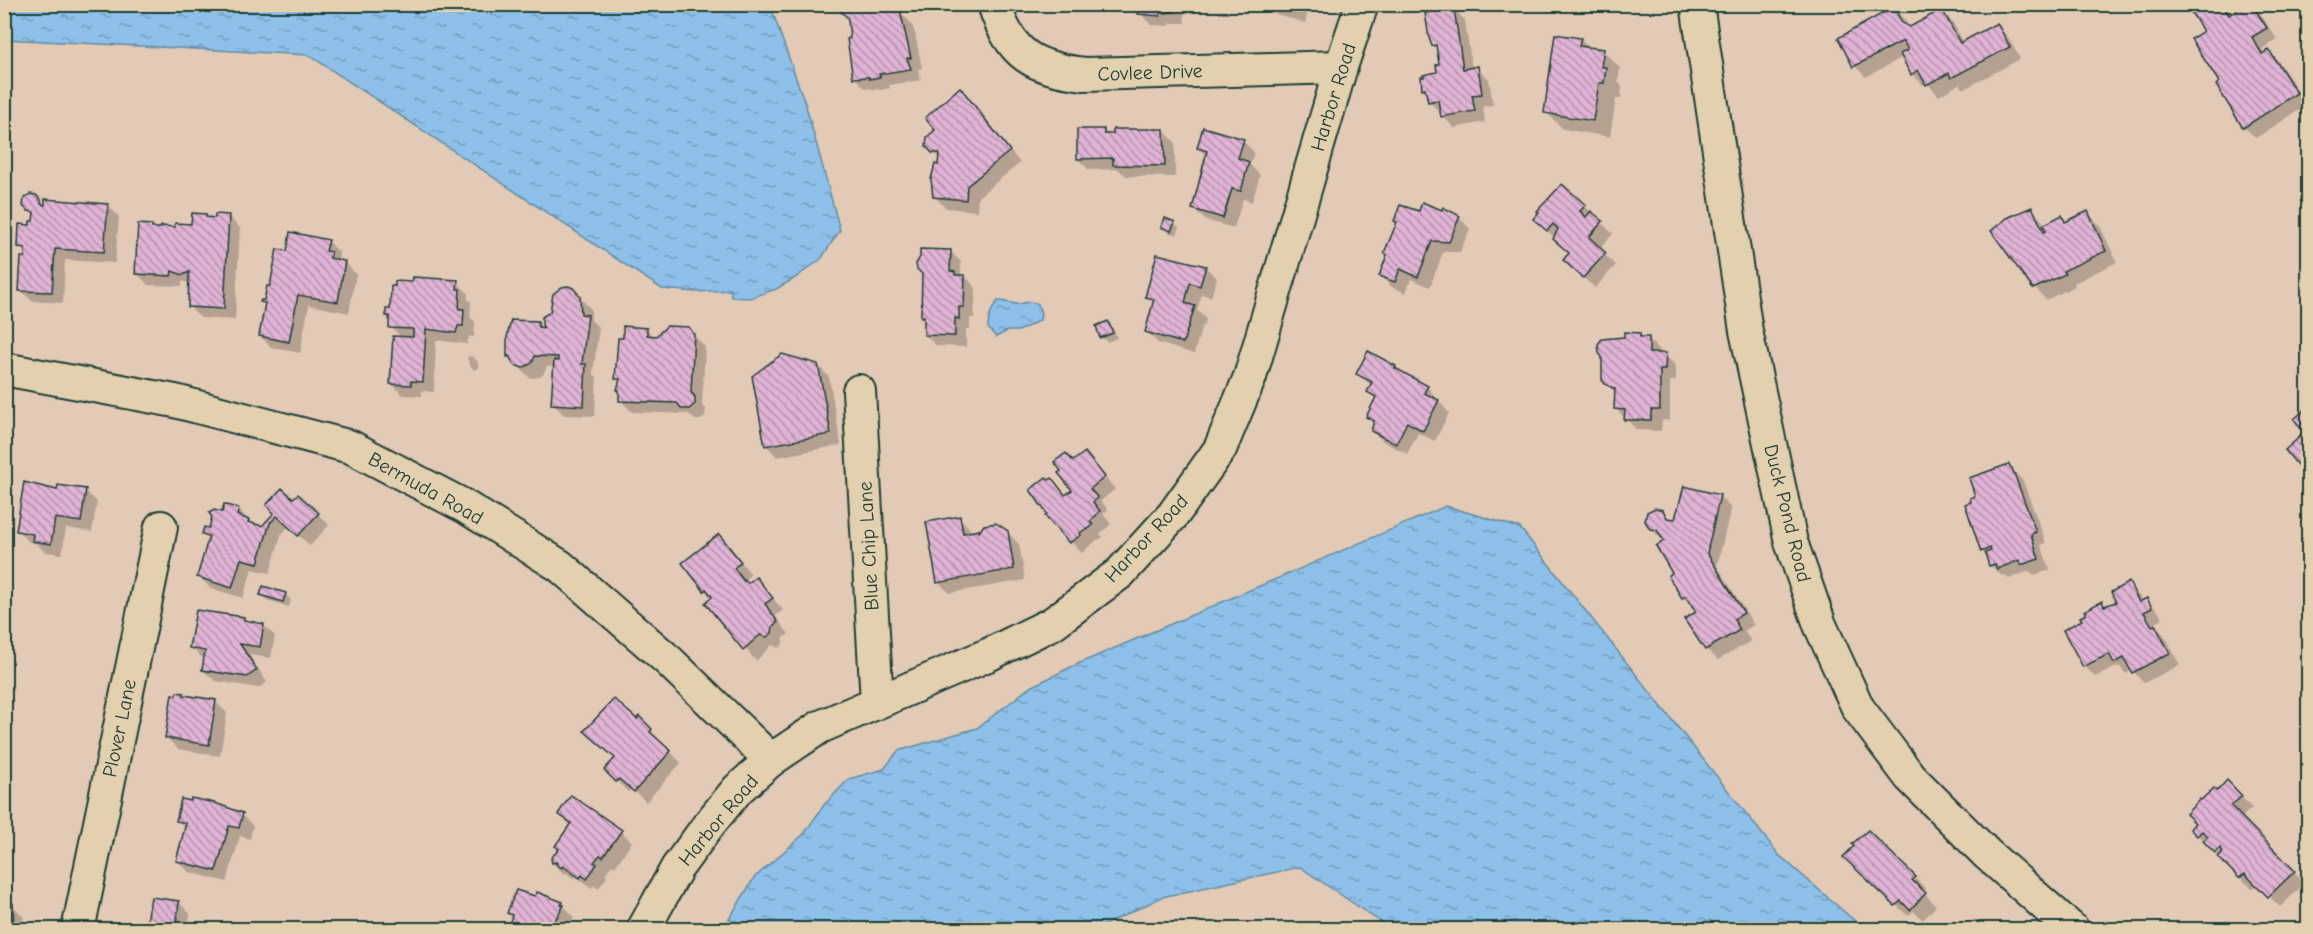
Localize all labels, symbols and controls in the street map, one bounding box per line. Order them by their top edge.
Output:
street label: Harbor Road [1306,40,1361,154]
street label: Covlee Drive [1097,59,1203,86]
street label: Duck Pond Road [1759,442,1816,584]
street label: Bermuda Road [364,447,487,530]
street label: Blue Chip Lane [854,481,883,611]
street label: Harbor Road [1100,490,1193,587]
street label: Plover Lane [98,677,141,779]
street label: Harbor Road [674,770,763,871]

